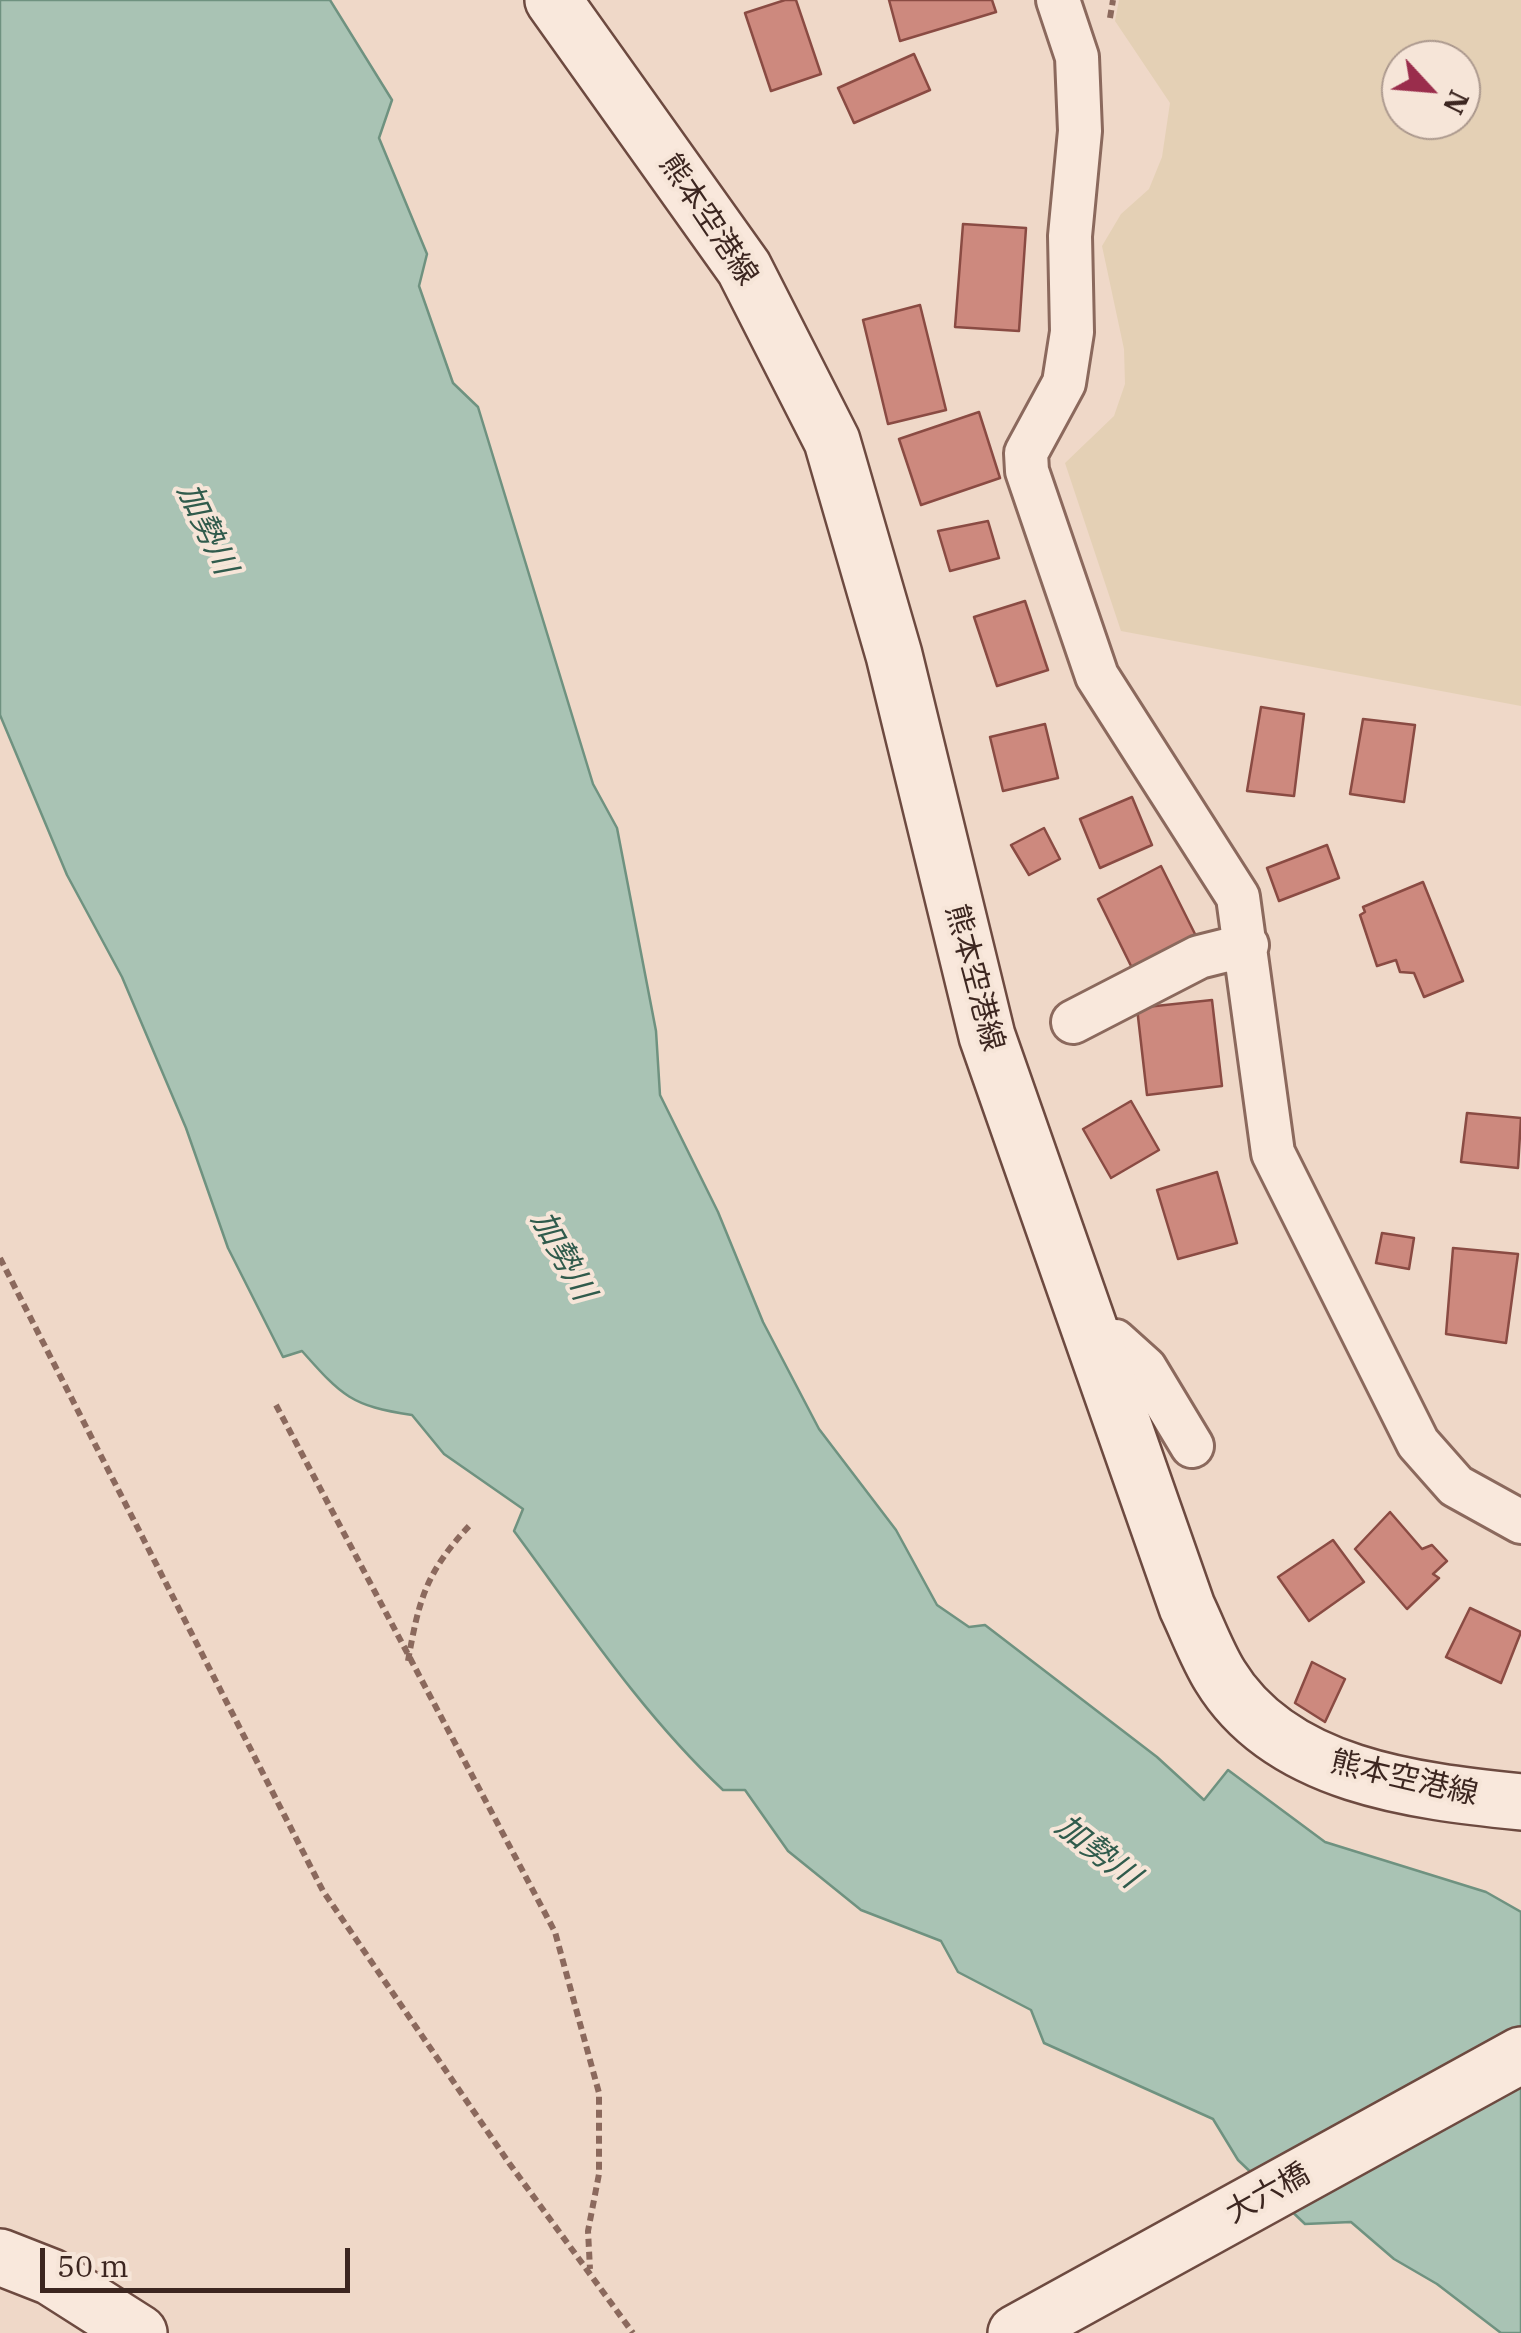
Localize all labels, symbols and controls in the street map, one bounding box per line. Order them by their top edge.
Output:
north arrow [1381,40,1481,140]
text: N [1435,84,1478,121]
street label: 熊本空港線 [651,148,765,292]
water label: 加勢川 [168,477,244,581]
street label: 熊本空港線 [937,901,1011,1055]
water label: 加勢川 [522,1205,602,1307]
street label: 熊本空港線 [1327,1745,1481,1813]
water label: 加勢川 [1047,1807,1147,1897]
street label: 大六橋 [1220,2156,1316,2232]
scale bar [45,2228,355,2290]
text: 50 m [57,2246,129,2285]

